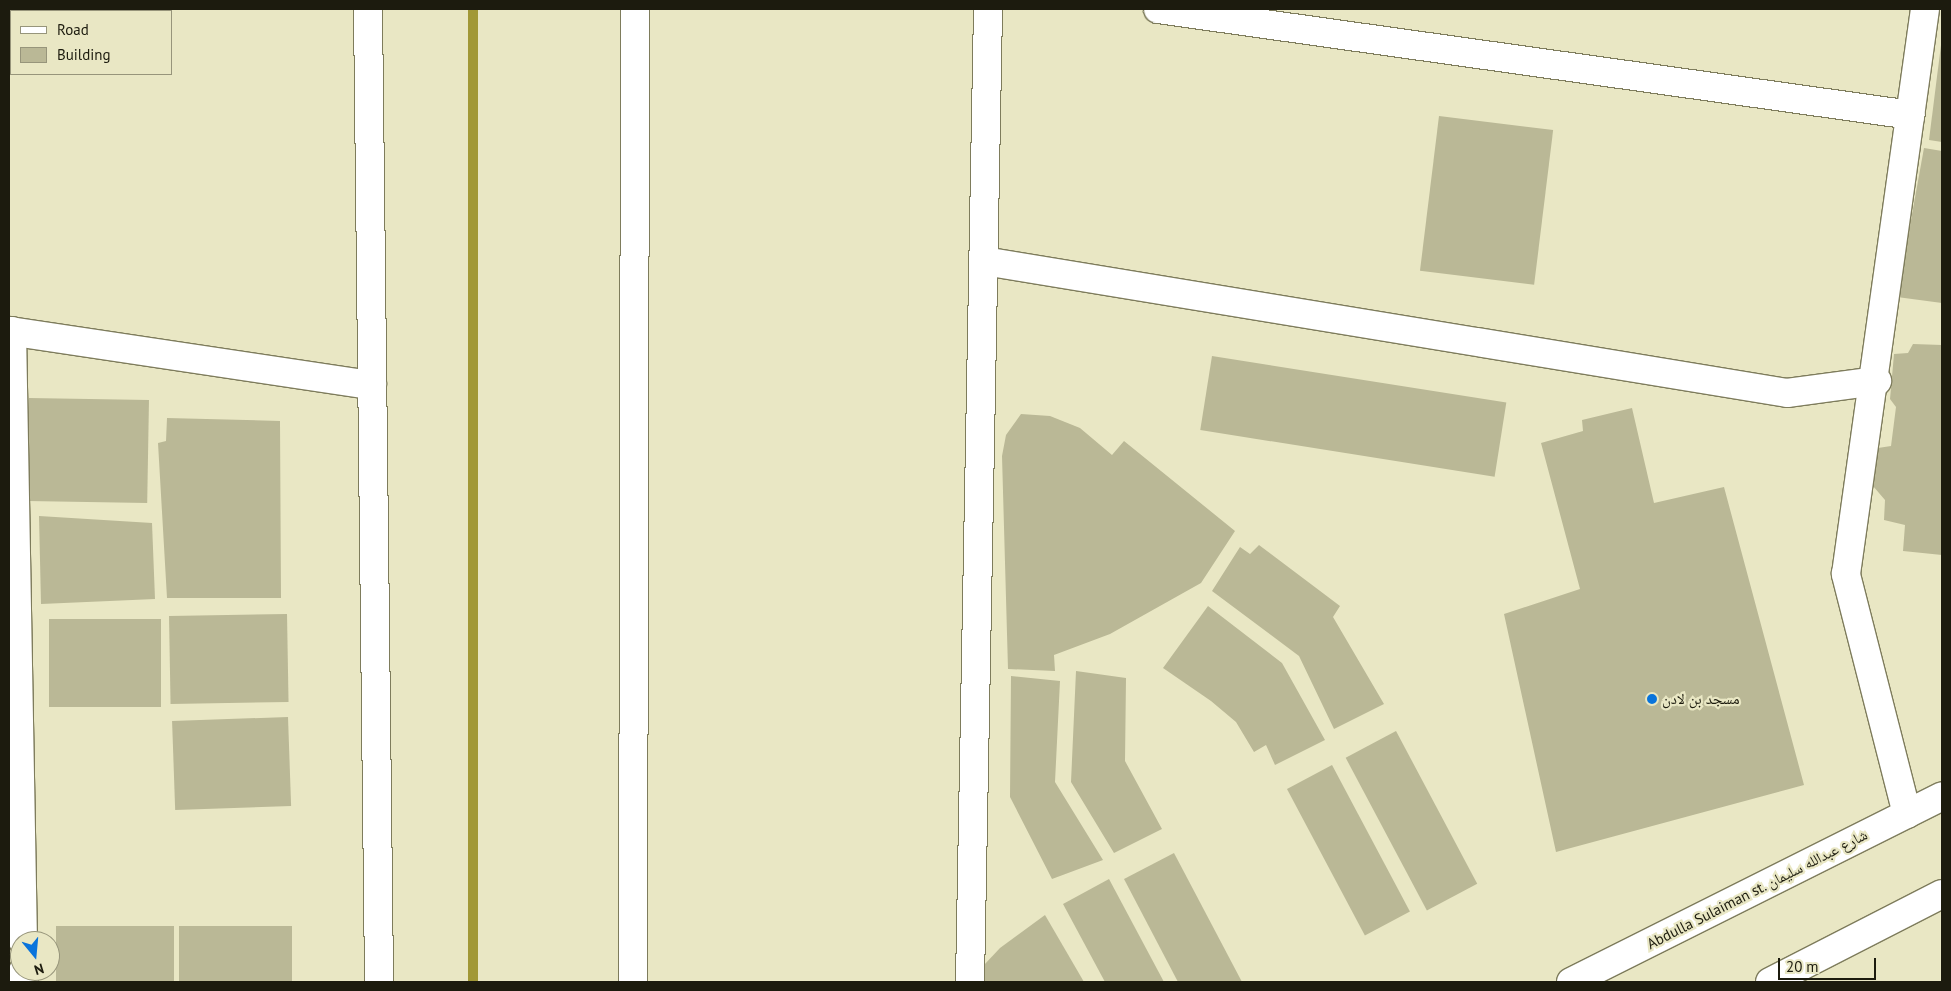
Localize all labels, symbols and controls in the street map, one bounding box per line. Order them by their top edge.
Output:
legend [10,10,172,75]
text: Road [57,20,89,39]
text: Building [57,45,111,64]
place label: مسجد بن لادن [1662,690,1740,708]
marker: مسجد بن لادن [1646,693,1658,705]
street label: Abdulla Sulaiman st. شارع عبدالله سليمان [1643,825,1871,953]
north arrow [10,931,60,981]
scale bar [1781,948,1878,980]
text: 20 m [1786,957,1819,976]
text: N [32,959,46,979]

